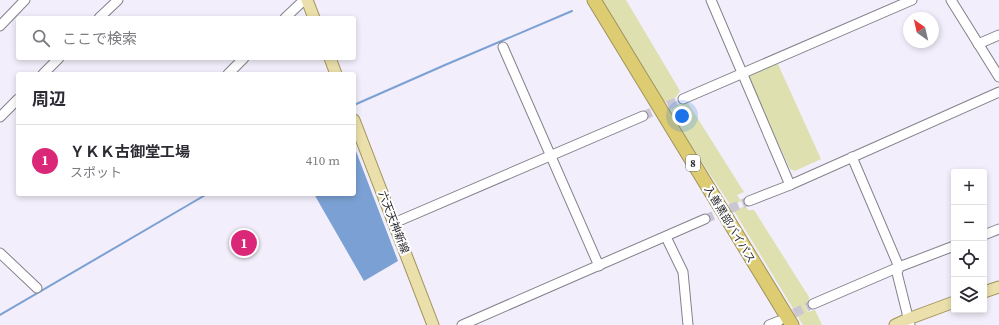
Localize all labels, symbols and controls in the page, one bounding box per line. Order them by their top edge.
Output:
north arrow [903,12,939,48]
search box [16,16,356,60]
icon: search [30,27,52,49]
text: ここで検索 [62,28,137,49]
text: 周辺 [32,87,66,111]
your location [672,106,692,126]
text: ＹＫＫ古御堂工場 [70,141,190,162]
text: 1 [41,152,49,169]
text: 410 m [306,152,340,169]
road number: 8 [686,155,700,171]
text: スポット [70,164,122,181]
map controls [951,169,987,313]
button: + [951,169,987,205]
street label: 入善黒部バイパス [701,183,759,266]
street label: 六天天神新線 [375,189,412,256]
button: − [951,205,987,241]
pin: 1 [231,228,257,258]
button: locate [951,241,987,277]
button: layers [951,277,987,313]

